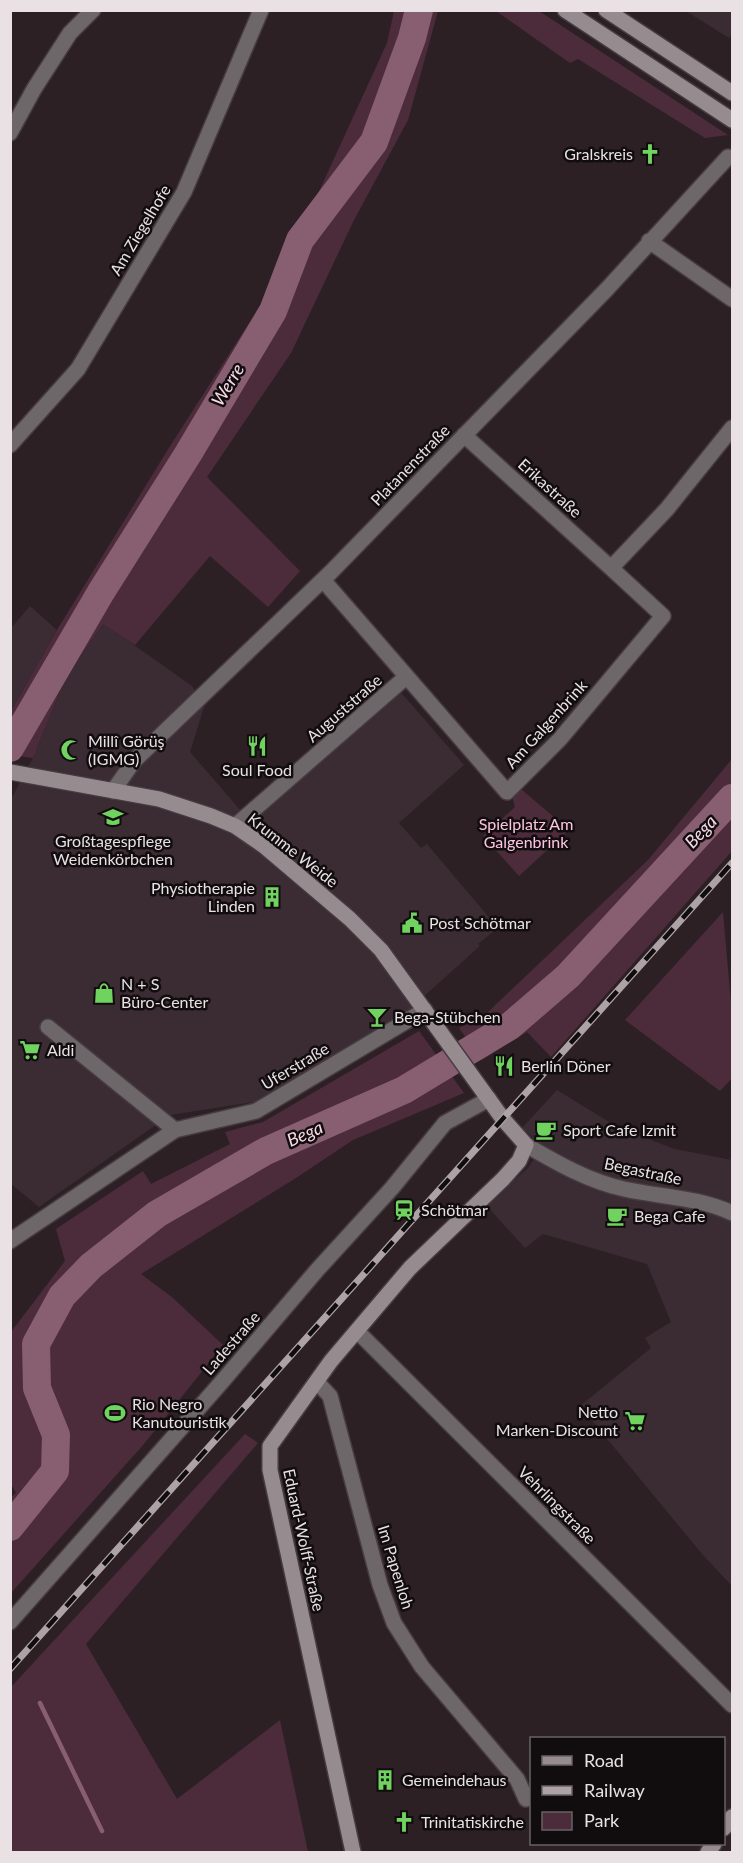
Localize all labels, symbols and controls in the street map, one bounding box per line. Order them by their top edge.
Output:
church icon: Gralskreis [638,142,662,166]
place label: Gralskreis [564,144,633,163]
street label: Am Ziegelhofe [105,181,174,278]
water label: Werre [206,359,248,410]
street label: Platanenstraße [366,420,453,509]
street label: Erikastraße [515,454,586,521]
street label: Auguststraße [302,670,385,745]
street label: Am Galgenbrink [501,675,591,772]
place label: Millî Görüş (IGMG) [88,731,165,768]
restaurant icon: Soul Food [245,734,269,758]
mosque icon: Millî Görüş (IGMG) [59,738,83,762]
place label: Soul Food [222,760,292,779]
school or university icon: Großtagespflege Weidenkörbchen [101,805,125,829]
street label: Krumme Weide [244,808,342,891]
water label: Bega [680,810,721,852]
park label: Spielplatz Am Galgenbrink [479,814,573,851]
place label: Großtagespflege Weidenkörbchen [53,831,173,868]
place label: Physiotherapie Linden [151,878,255,915]
building icon: Physiotherapie Linden [260,885,284,909]
public building icon: Post Schötmar [400,911,424,935]
place label: Post Schötmar [429,913,531,932]
place label: N + S Büro-Center [121,974,209,1011]
shop icon: N + S Büro-Center [92,981,116,1005]
bar icon: Bega-Stübchen [365,1005,389,1029]
place label: Bega-Stübchen [394,1007,501,1026]
supermarket icon: Aldi [18,1038,42,1062]
street label: Uferstraße [258,1038,332,1093]
place label: Aldi [47,1040,74,1059]
restaurant icon: Berlin Döner [492,1054,516,1078]
place label: Berlin Döner [521,1056,611,1075]
water label: Bega [283,1116,326,1151]
cafe icon: Sport Cafe Izmit [534,1118,558,1142]
place label: Sport Cafe Izmit [563,1120,676,1139]
street label: Begastraße [602,1153,684,1188]
station icon: Schötmar [392,1198,416,1222]
place label: Schötmar [421,1200,488,1219]
cafe icon: Bega Cafe [605,1204,629,1228]
place label: Bega Cafe [634,1206,705,1225]
street label: Ladestraße [198,1307,263,1378]
place label: Rio Negro Kanutouristik [132,1394,227,1431]
sports icon: Rio Negro Kanutouristik [103,1401,127,1425]
place label: Netto Marken-Discount [496,1402,618,1439]
supermarket icon: Netto Marken-Discount [623,1409,647,1433]
street label: Vehrlingstraße [515,1462,600,1547]
street label: Eduard-Wolff-Straße [280,1467,329,1613]
street label: Im Papenloh [375,1522,418,1611]
legend [530,1737,725,1845]
text: Road [584,1749,624,1771]
building icon: Gemeindehaus [373,1768,397,1792]
place label: Gemeindehaus [402,1770,507,1789]
text: Railway [584,1779,645,1801]
text: Park [584,1809,620,1831]
church icon: Trinitatiskirche [392,1810,416,1834]
place label: Trinitatiskirche [421,1812,524,1831]

